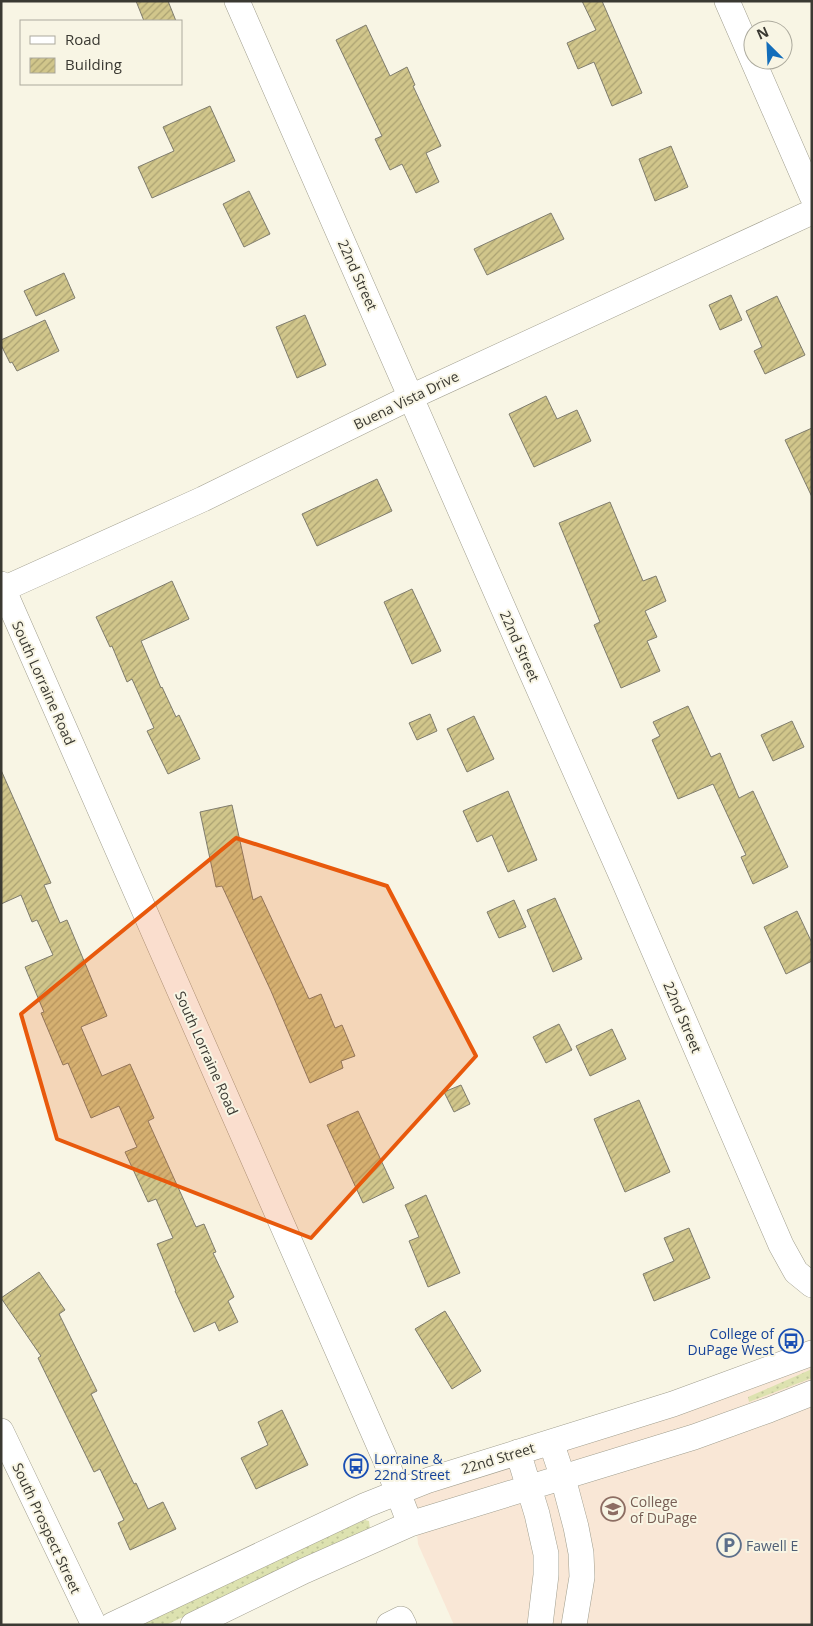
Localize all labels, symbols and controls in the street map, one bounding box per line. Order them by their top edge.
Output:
legend [20,20,182,85]
north arrow [743,20,793,70]
text: N [753,22,772,44]
text: Road [65,29,101,49]
text: Building [65,54,122,74]
street label: 22nd Street [334,236,382,314]
street label: Buena Vista Drive [350,366,462,434]
street label: 22nd Street [496,607,544,685]
street label: South Lorraine Road [8,618,80,748]
street label: 22nd Street [659,978,707,1056]
street label: South Lorraine Road [171,988,243,1118]
place label: College of DuPage West [688,1324,775,1359]
bus stop icon: College of DuPage West [778,1328,804,1354]
street label: 22nd Street [459,1438,537,1478]
place label: Lorraine & 22nd Street [374,1449,450,1484]
bus stop icon: Lorraine & 22nd Street [343,1453,369,1479]
street label: South Prospect Street [8,1460,86,1596]
place label: College of DuPage [630,1492,697,1527]
school or university icon: College of DuPage [600,1496,626,1522]
parking icon: Fawell E [716,1532,742,1558]
place label: Fawell E [746,1536,798,1555]

